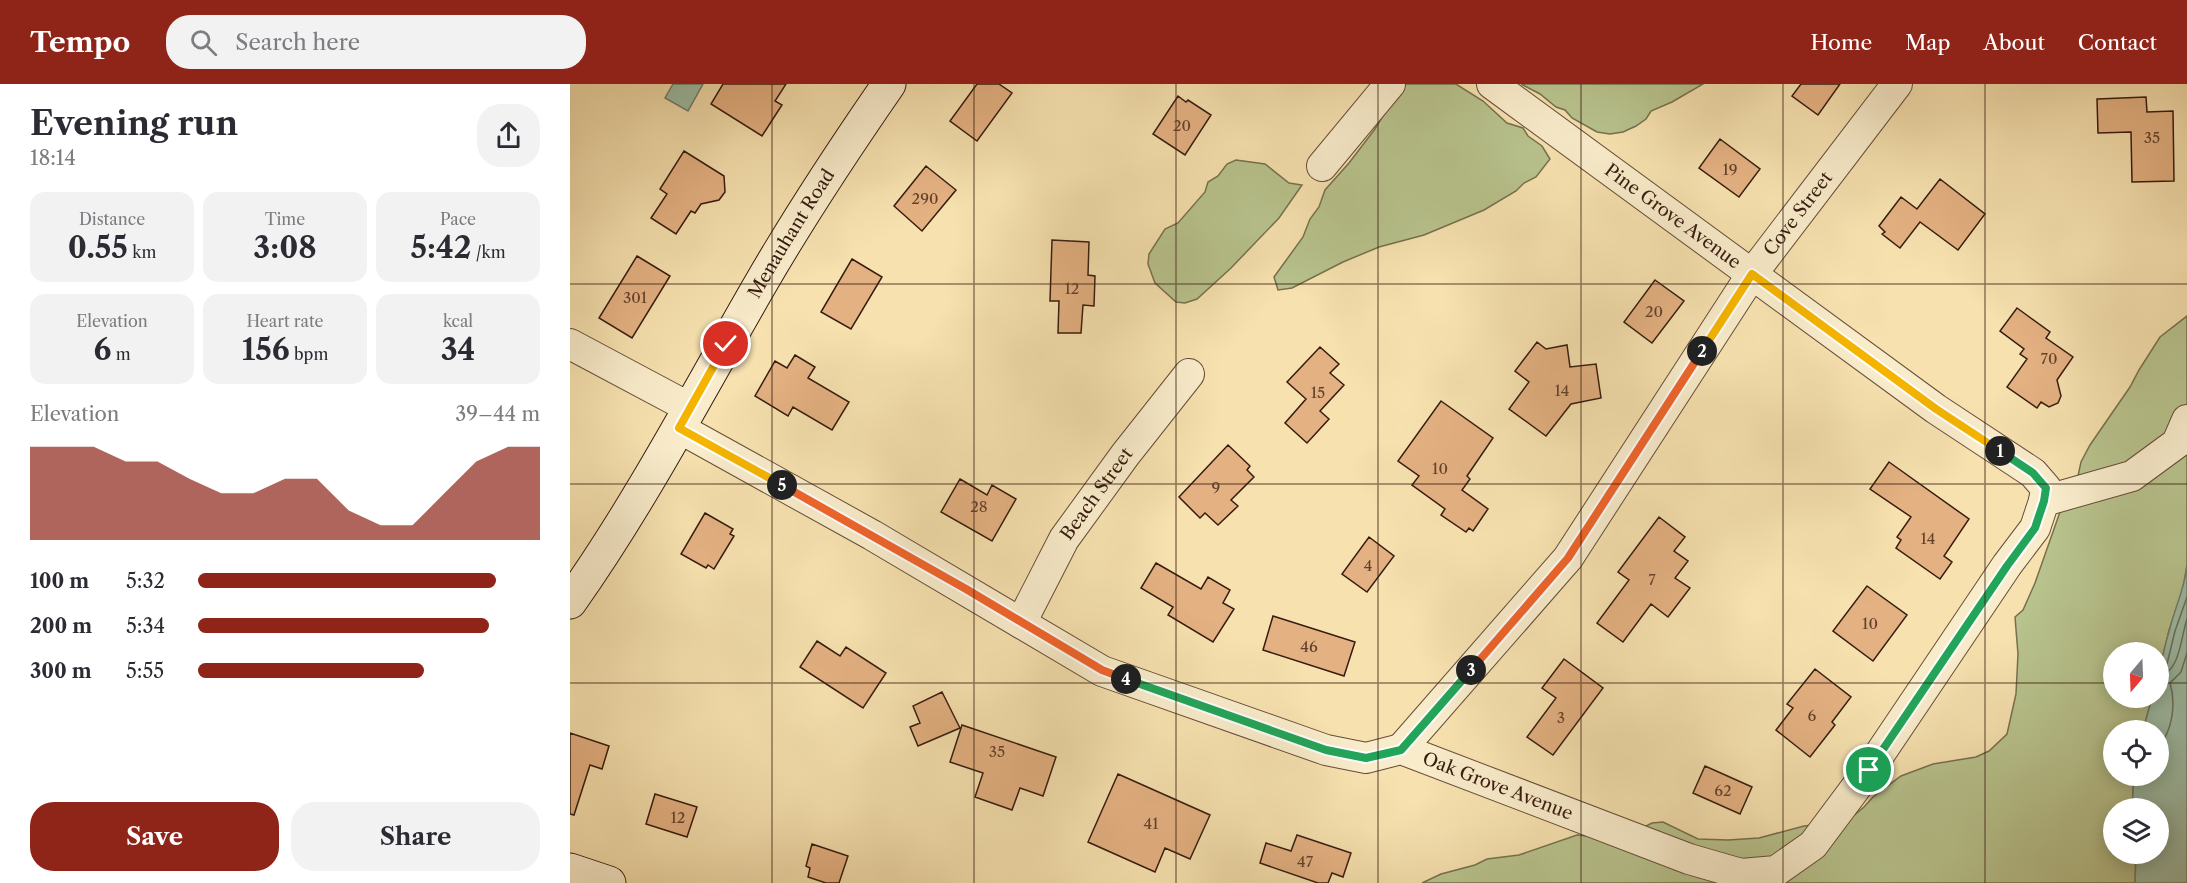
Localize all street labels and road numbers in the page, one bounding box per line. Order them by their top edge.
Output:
street label: Pine Grove Avenue [1600,159,1745,273]
street label: Menauhant Road [744,165,840,302]
street label: Cove Street [1759,167,1837,260]
street label: Beach Street [1056,443,1138,544]
street label: Oak Grove Avenue [1420,747,1576,825]

